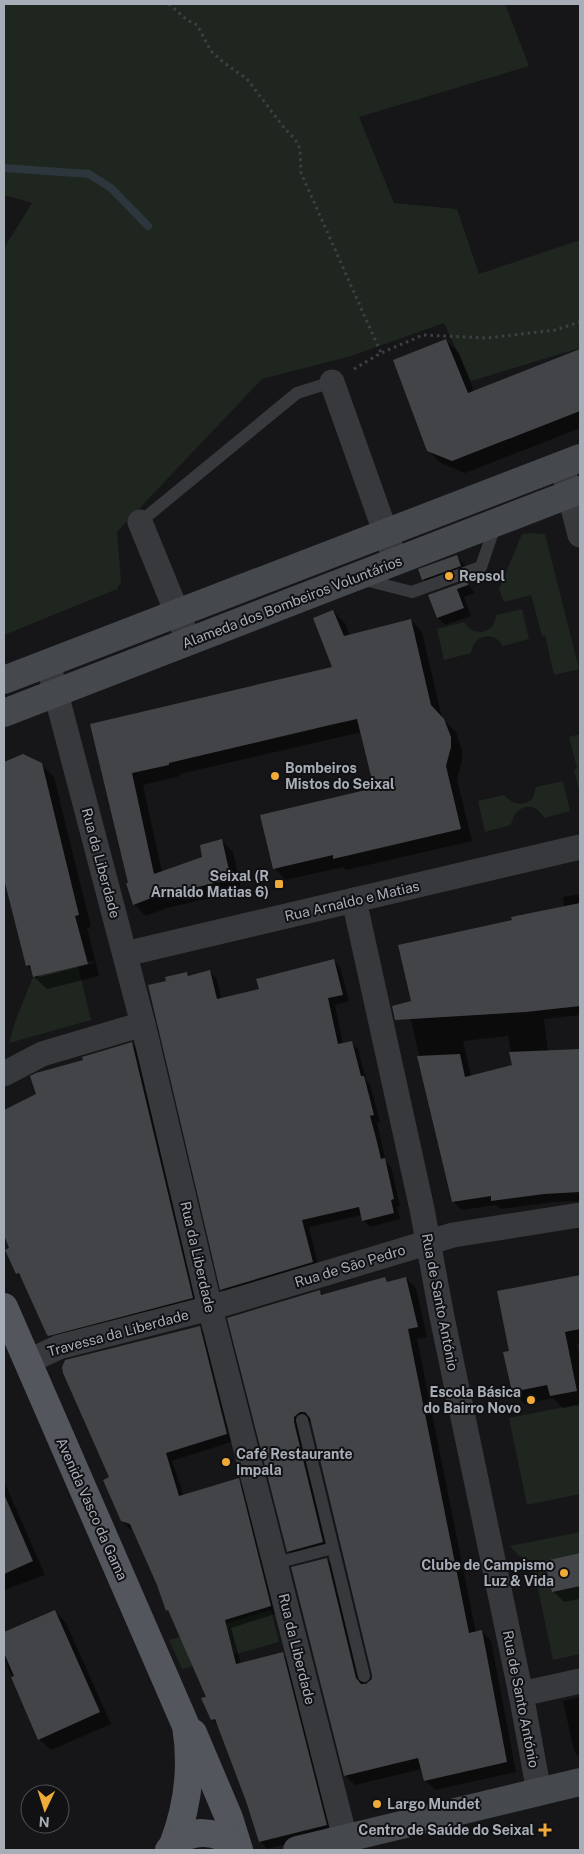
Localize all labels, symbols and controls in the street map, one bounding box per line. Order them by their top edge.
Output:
street label: Alameda dos Bombeiros Voluntários [180,553,404,651]
place label: Repsol [459,568,505,584]
marker: Repsol [443,570,455,582]
place label: Bombeiros Mistos do Seixal [285,760,395,792]
marker: Bombeiros Mistos do Seixal [269,770,281,782]
street label: Rua da Liberdade [79,806,123,920]
place label: Seixal (R Arnaldo Matias 6) [151,868,269,900]
marker: Seixal (R Arnaldo Matias 6) [273,878,285,890]
street label: Rua Arnaldo e Matias [283,878,421,924]
street label: Rua da Liberdade [177,1200,219,1314]
street label: Rua de Santo António [419,1232,461,1372]
street label: Rua de São Pedro [293,1242,407,1290]
street label: Travessa da Liberdade [46,1306,190,1360]
place label: Escola Básica do Bairro Novo [424,1384,521,1416]
marker: Escola Básica do Bairro Novo [525,1394,537,1406]
street label: Avenida Vasco da Gama [53,1435,131,1583]
place label: Café Restaurante Impala [236,1446,353,1478]
marker: Café Restaurante Impala [220,1456,232,1468]
place label: Clube de Campismo Luz & Vida [421,1557,554,1589]
marker: Clube de Campismo Luz & Vida [558,1567,570,1579]
street label: Rua da Liberdade [275,1592,319,1706]
street label: Rua de Santo António [500,1629,542,1769]
north arrow [20,1784,70,1834]
place label: Largo Mundet [387,1796,480,1812]
marker: Largo Mundet [371,1798,383,1810]
text: N [38,1814,50,1830]
place label: Centro de Saúde do Seixal [358,1822,534,1838]
marker: Centro de Saúde do Seixal [538,1823,552,1837]

